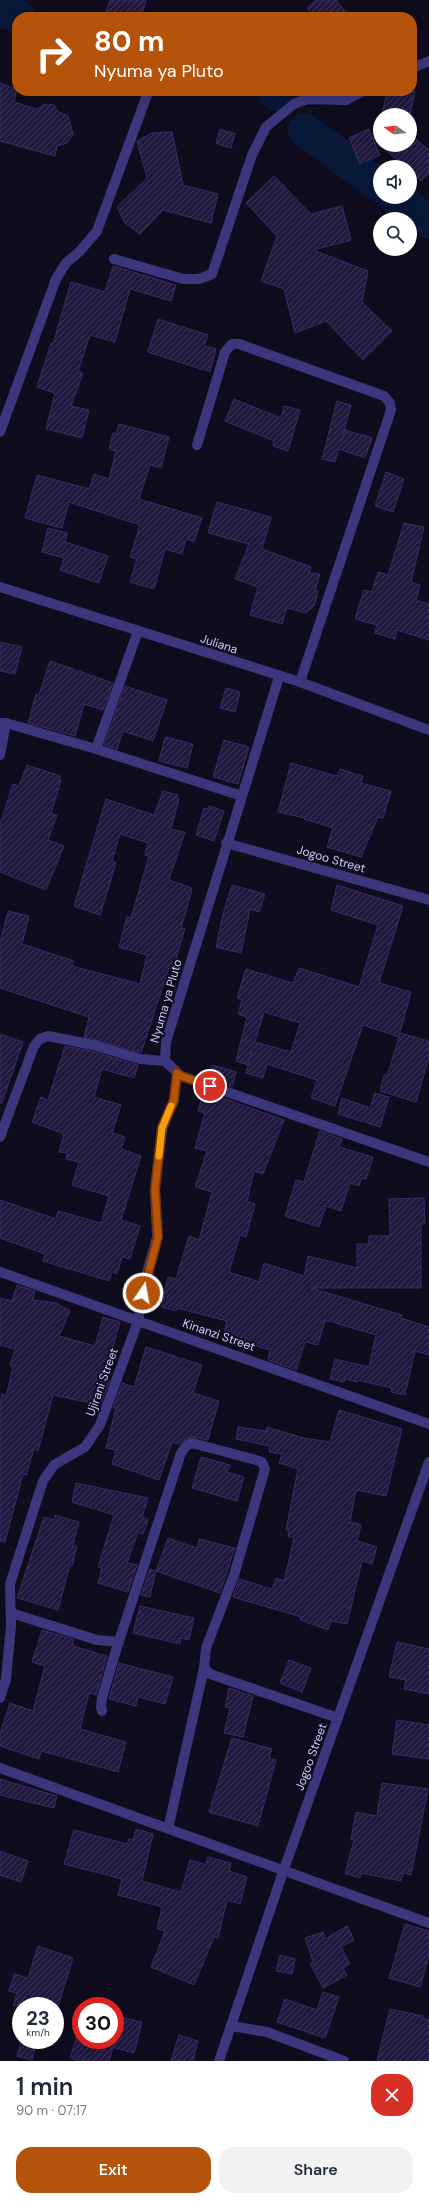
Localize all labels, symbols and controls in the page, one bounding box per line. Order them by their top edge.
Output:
text: 80 m [94,23,164,60]
icon: right [28,28,80,80]
text: Nyuma ya Pluto [94,59,224,83]
north arrow [373,108,417,152]
map controls [373,108,417,256]
button: sound [373,160,417,204]
button: search [373,212,417,256]
street label: Juliana [198,630,240,658]
street label: Jogoo Street [295,842,368,877]
street label: Nyuma ya Pluto [146,957,186,1045]
pin [193,1069,227,1103]
icon: arrive [199,1075,221,1097]
position arrow [122,1272,164,1314]
street label: Kinanzi Street [181,1315,258,1355]
street label: Ujirani Street [82,1345,122,1418]
street label: Jogoo Street [291,1721,331,1793]
speed limit sign: 30 [72,1997,124,2049]
text: 23 [26,2005,50,2031]
text: km/h [26,2026,50,2039]
text: 1 min [16,2071,73,2102]
button: close [371,2074,413,2116]
text: 90 m · 07:17 [16,2102,87,2119]
button: Exit [16,2147,211,2193]
button: Share [219,2147,413,2193]

